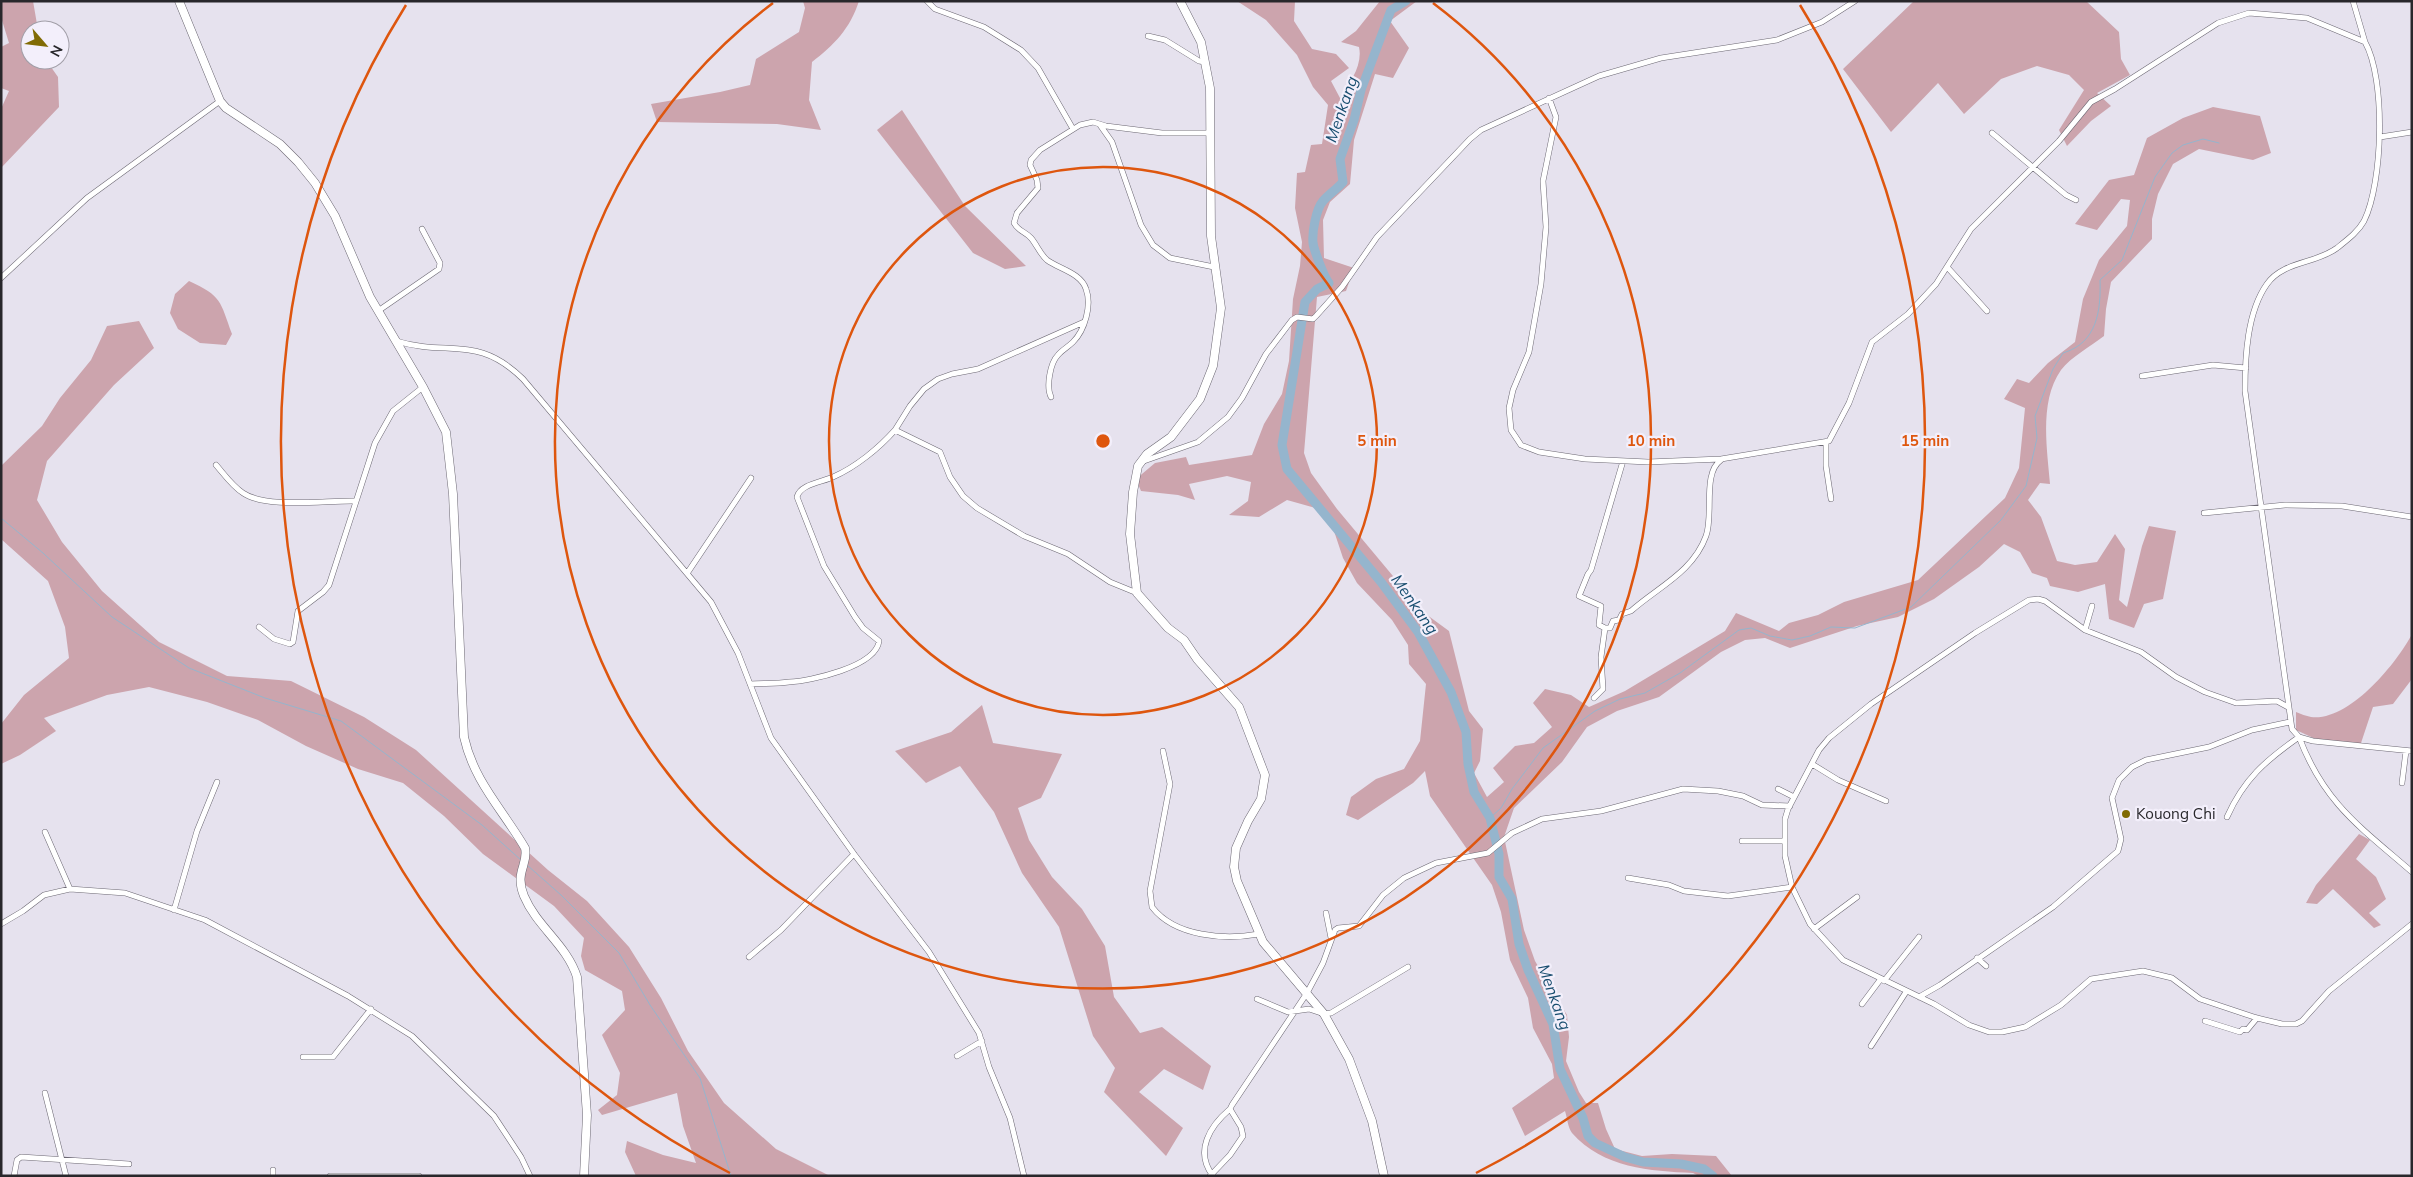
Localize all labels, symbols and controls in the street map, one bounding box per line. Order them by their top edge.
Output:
north arrow [20,20,70,70]
text: N [46,42,67,60]
water label: Menkang [1320,73,1362,145]
text: 5 min [1357,431,1397,450]
text: 10 min [1627,431,1675,450]
text: 15 min [1901,431,1949,450]
centre of rings [1094,432,1112,450]
water label: Menkang [1387,570,1443,638]
place label: Kouong Chi [2136,804,2216,823]
marker: Kouong Chi [2120,808,2132,820]
water label: Menkang [1534,961,1576,1033]

